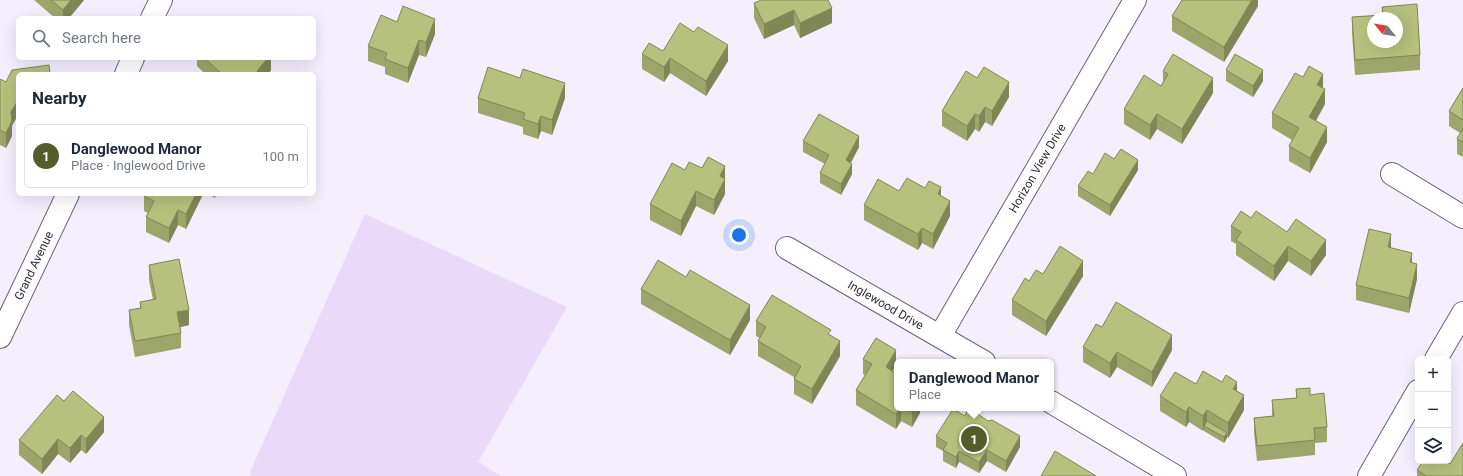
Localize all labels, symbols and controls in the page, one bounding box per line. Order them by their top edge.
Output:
north arrow [1367,12,1403,48]
search box [16,16,316,60]
icon: search [30,27,52,49]
text: Search here [62,29,141,47]
text: Nearby [32,88,87,108]
street label: Horizon View Drive [1006,121,1069,215]
text: Danglewood Manor [71,140,201,158]
text: 1 [42,149,50,164]
text: 100 m [262,149,299,164]
text: Place · Inglewood Drive [71,158,205,173]
your location [729,225,749,245]
street label: Grand Avenue [12,229,56,302]
street label: Inglewood Drive [845,278,926,333]
map controls [1415,356,1451,464]
button: + [1415,356,1451,392]
popup [894,359,1054,411]
text: Danglewood Manor [909,369,1039,387]
text: Place [909,387,941,402]
button: − [1415,392,1451,428]
pin: 1 [961,424,987,454]
button: layers [1415,428,1451,464]

